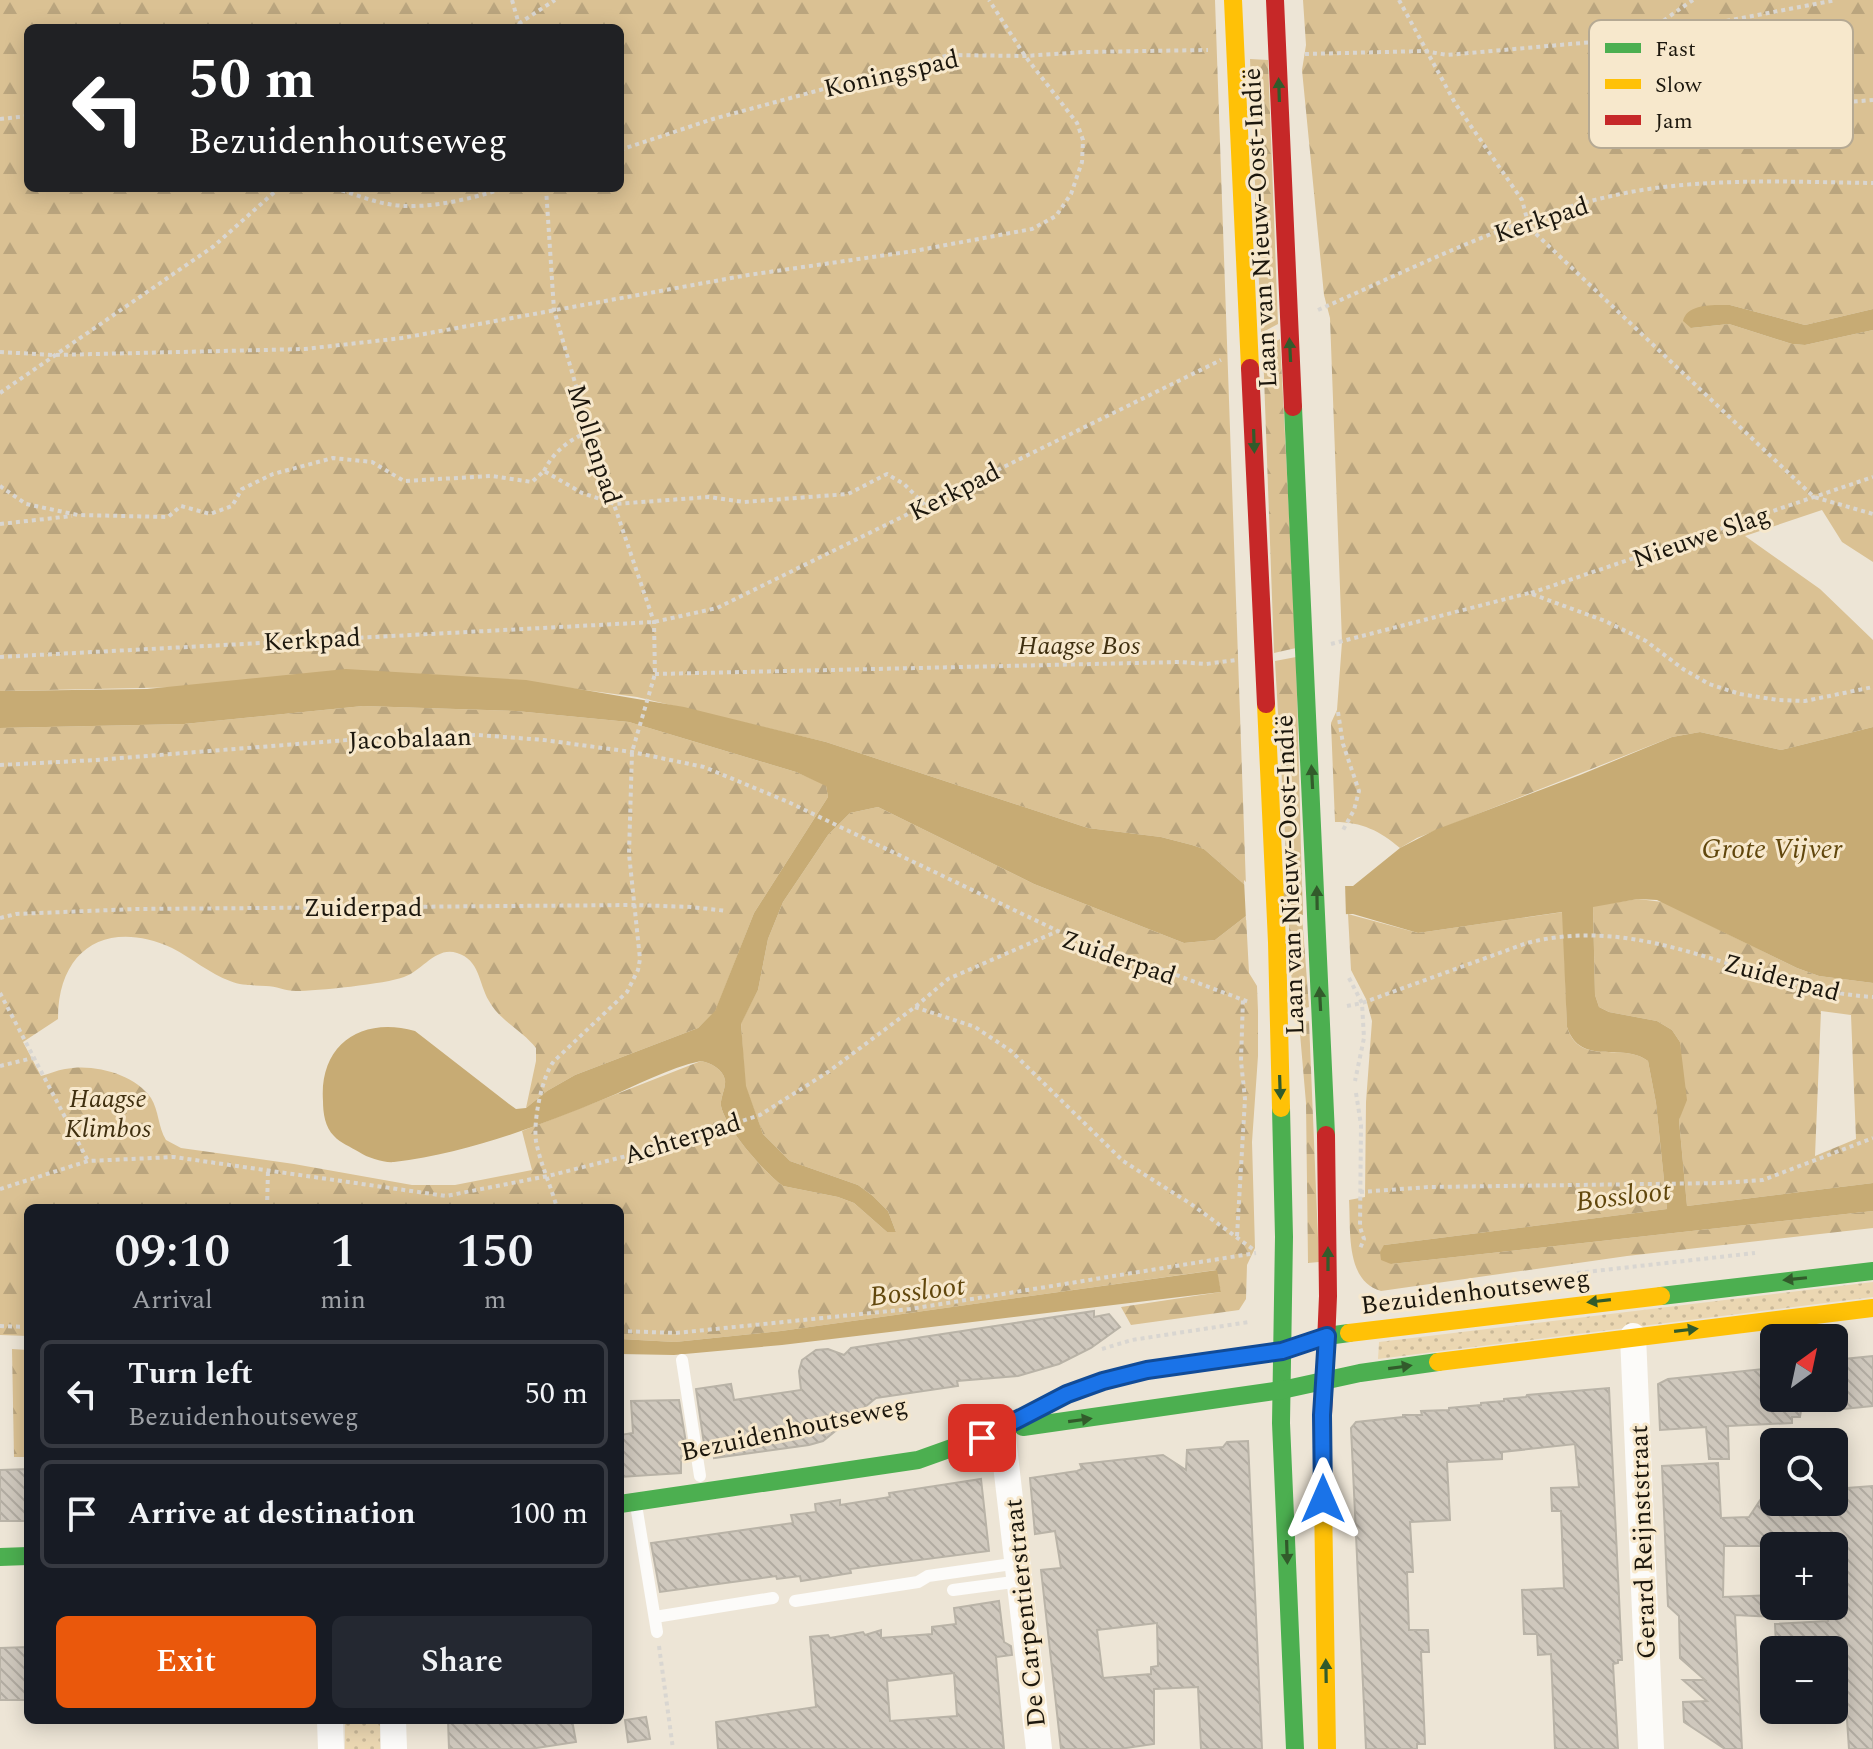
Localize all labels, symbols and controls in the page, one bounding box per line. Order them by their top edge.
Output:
legend [1589,20,1853,148]
text: Fast [1655,33,1696,66]
text: 50 m [188,38,315,123]
street label: Koningspad [820,39,963,109]
icon: left [56,56,160,160]
street label: Laan van Nieuw-Oost-Indië [1232,67,1288,389]
text: Slow [1655,69,1703,102]
one-way arrow [1272,77,1285,102]
text: Jam [1655,105,1693,138]
text: Bezuidenhoutseweg [188,115,507,170]
street label: Kerkpad [1489,186,1594,254]
one-way arrow [1283,337,1296,362]
street label: Mollenpad [556,379,632,510]
one-way arrow [1248,429,1261,454]
street label: Kerkpad [902,452,1007,532]
street label: Nieuwe Slag [1627,495,1775,579]
street label: Kerkpad [262,617,362,663]
park label: Haagse Bos [1018,626,1140,666]
street label: Laan van Nieuw-Oost-Indië [1264,714,1316,1036]
street label: Jacobalaan [347,717,473,761]
one-way arrow [1305,764,1318,789]
water label: Grote Vijver [1702,828,1843,871]
one-way arrow [1310,885,1323,910]
street label: Zuiderpad [303,888,423,928]
street label: Zuiderpad [1056,920,1181,996]
street label: Zuiderpad [1719,943,1844,1013]
one-way arrow [1314,986,1327,1011]
one-way arrow [1274,1075,1287,1100]
park label: Haagse Klimbos [65,1079,151,1149]
street label: Achterpad [619,1102,746,1176]
water label: Bossloot [1573,1169,1674,1224]
text: 09:10 [114,1215,230,1288]
text: 1 [330,1215,356,1288]
text: 150 [456,1215,534,1288]
one-way arrow [1322,1246,1334,1271]
street label: Bezuidenhoutseweg [1358,1258,1592,1326]
water label: Bossloot [867,1264,968,1319]
one-way arrow [1783,1272,1808,1285]
text: Arrival [132,1280,213,1320]
text: min [320,1280,366,1320]
text: m [484,1280,506,1320]
one-way arrow [1586,1295,1611,1308]
one-way arrow [1674,1323,1699,1336]
north arrow [1760,1324,1848,1412]
map controls [1760,1324,1848,1724]
text: Turn left [128,1351,253,1397]
one-way arrow [1388,1361,1413,1374]
text: 50 m [525,1371,588,1417]
icon: left [60,1372,104,1416]
street label: Bezuidenhoutseweg [677,1385,911,1473]
text: Bezuidenhoutseweg [128,1397,359,1437]
pin [948,1404,1016,1472]
one-way arrow [1067,1413,1092,1426]
icon: arrive [960,1416,1004,1460]
street label: Gerard Reijnststraat [1619,1424,1667,1660]
button: search [1760,1428,1848,1516]
position arrow [1281,1457,1365,1541]
text: Arrive at destination [128,1491,415,1537]
text: 100 m [510,1491,588,1537]
icon: arrive [60,1492,104,1536]
street label: De Carpentierstraat [993,1497,1057,1729]
button: + [1760,1532,1848,1620]
one-way arrow [1280,1540,1293,1565]
button: Exit [56,1616,316,1708]
button: Share [332,1616,592,1708]
button: − [1760,1636,1848,1724]
one-way arrow [1320,1658,1332,1683]

